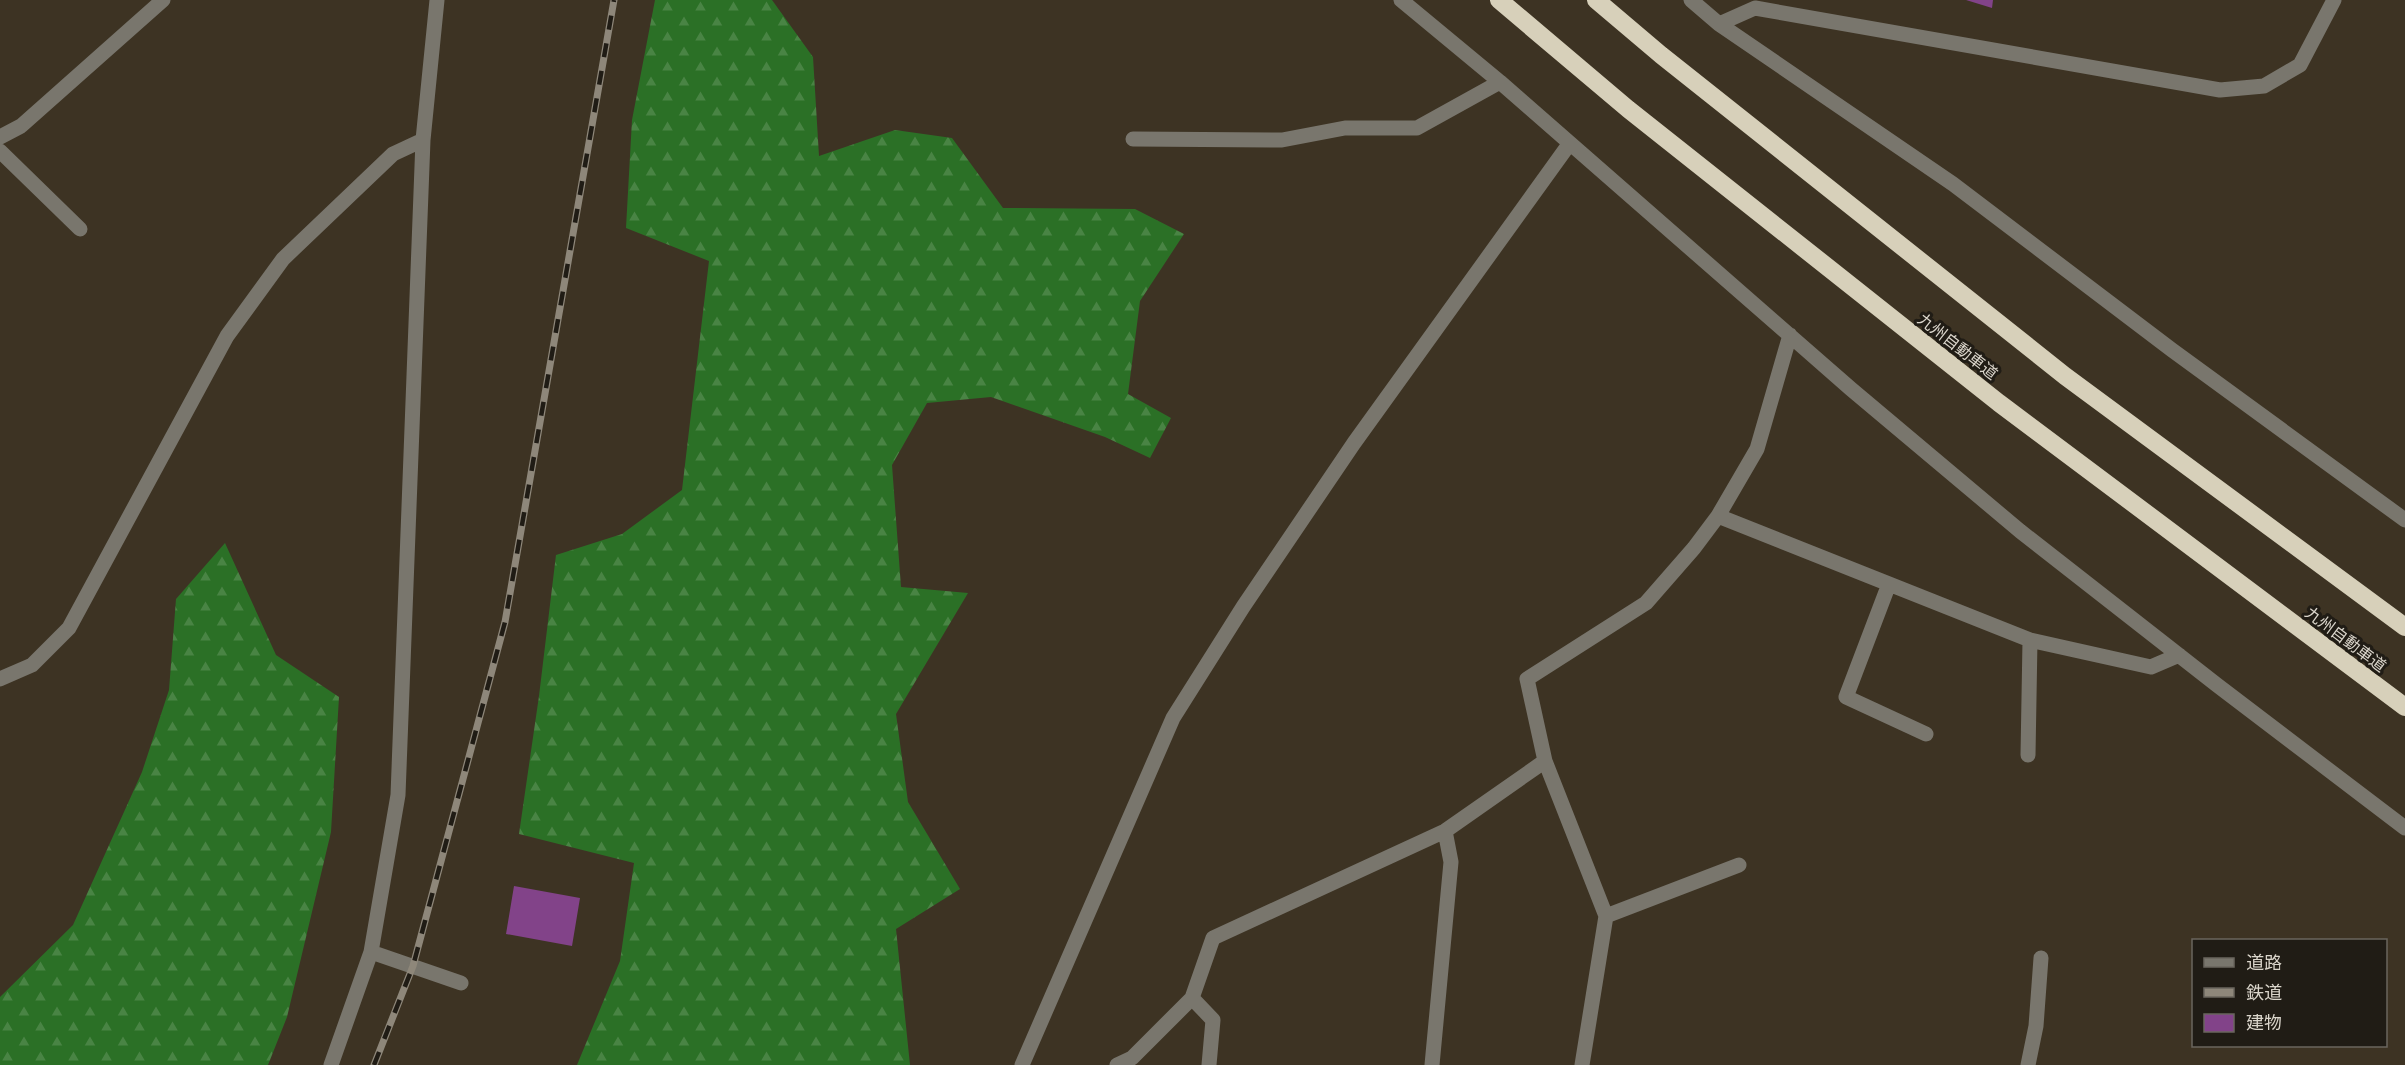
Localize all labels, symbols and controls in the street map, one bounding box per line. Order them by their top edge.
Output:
street label: 九州自動車道 [1914,309,2001,383]
street label: 九州自動車道 [2302,603,2390,676]
legend [2192,939,2387,1047]
text: 道路 [2246,952,2282,974]
text: 鉄道 [2246,982,2282,1004]
text: 建物 [2246,1012,2282,1034]

